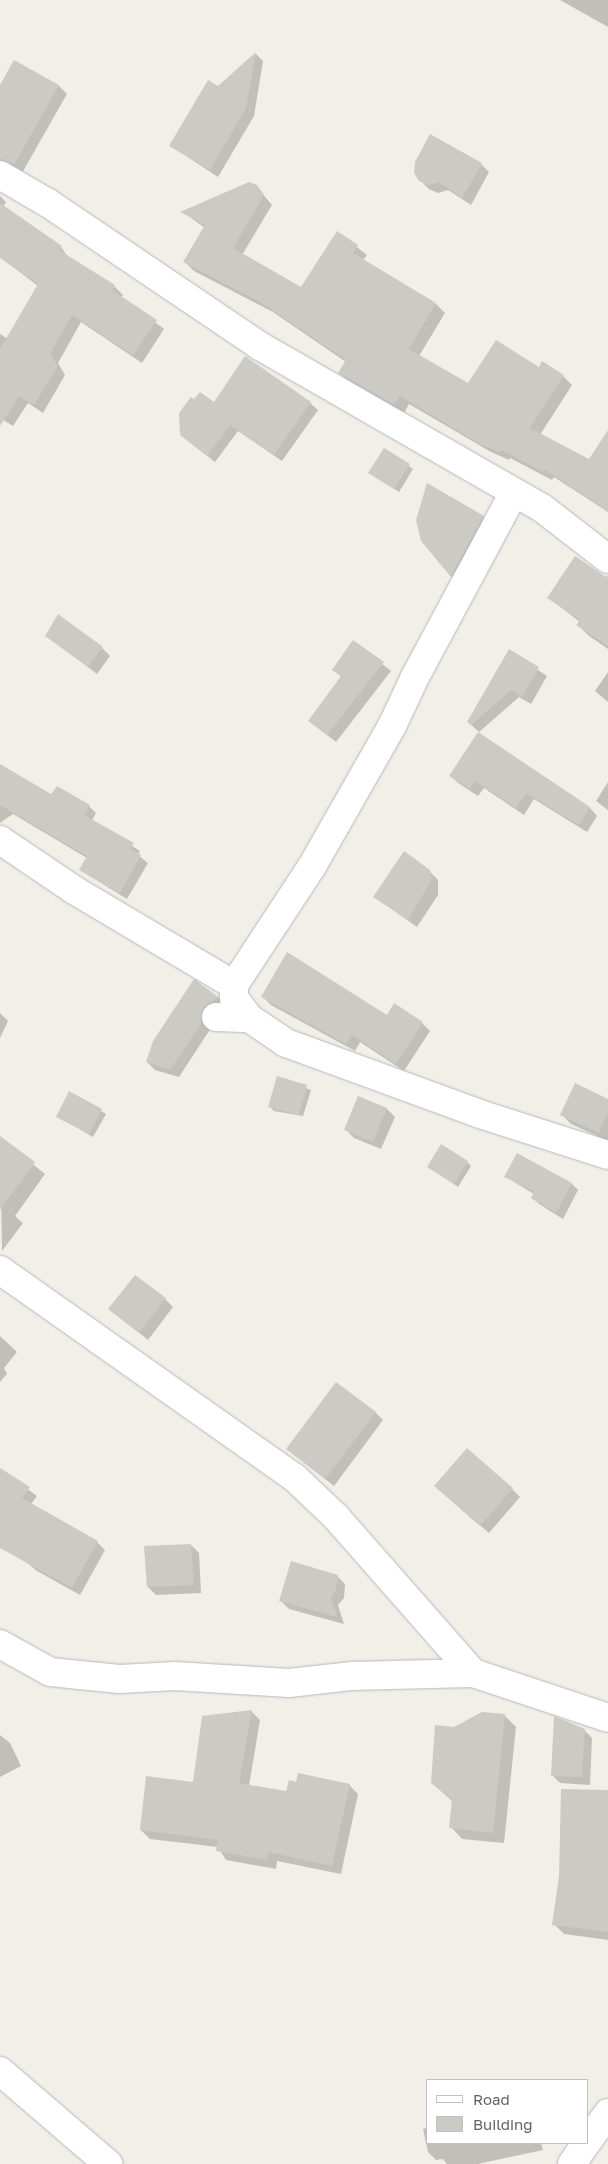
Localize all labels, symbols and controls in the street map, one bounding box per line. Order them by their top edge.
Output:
legend [426,2079,588,2144]
text: Road [473,2090,510,2108]
text: Building [473,2115,533,2133]

